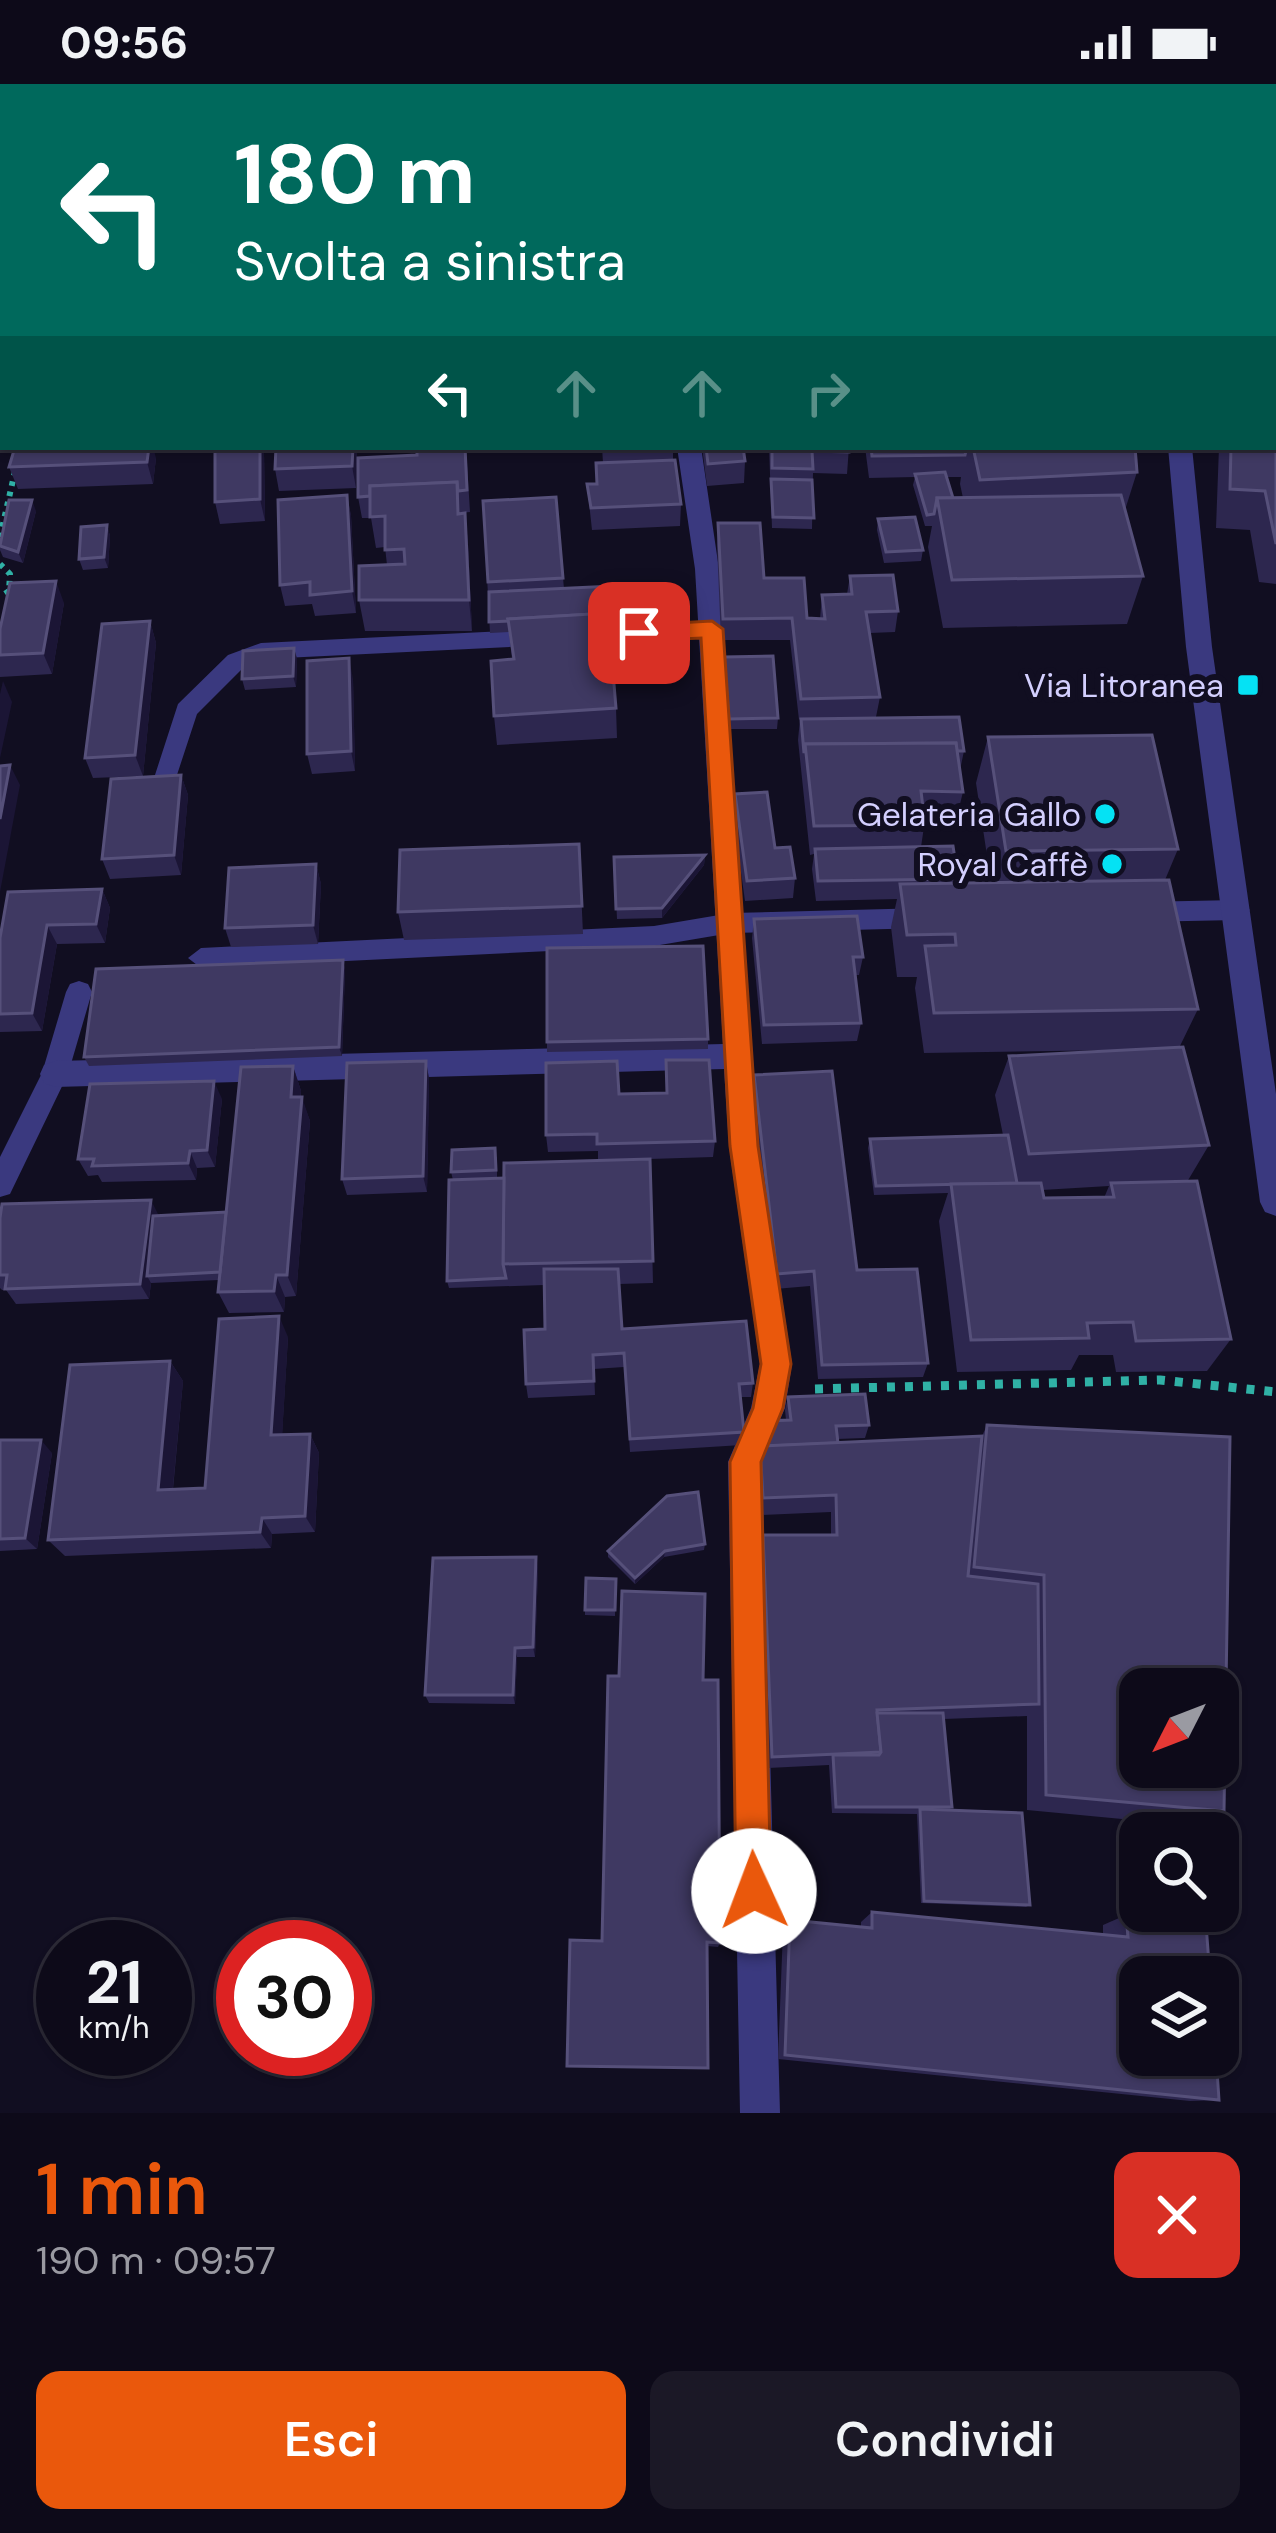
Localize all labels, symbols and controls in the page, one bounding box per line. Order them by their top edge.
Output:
text: 09:56 [60,13,188,72]
text: 180 m [234,120,476,229]
icon: left [36,132,192,288]
text: Svolta a sinistra [234,226,626,297]
icon: left [417,360,483,426]
icon: ahead [543,360,609,426]
icon: ahead [669,360,735,426]
icon: right [795,360,861,426]
pin [588,582,690,684]
icon: arrive [606,600,672,666]
place label: Via Litoranea [1024,664,1224,707]
marker: Via Litoranea [1235,672,1261,698]
place label: Gelateria Gallo [857,793,1081,836]
marker: Gelateria Gallo [1092,801,1118,827]
place label: Royal Caffè [918,843,1088,886]
marker: Royal Caffè [1099,851,1125,877]
north arrow [1119,1668,1239,1788]
map controls [1119,1668,1239,2076]
button: search [1119,1812,1239,1932]
position arrow [691,1828,817,1954]
speed limit sign: 30 [216,1920,372,2076]
text: 21 [86,1943,142,2022]
button: layers [1119,1956,1239,2076]
text: km/h [79,2008,149,2047]
text: 1 min [36,2143,208,2236]
button: close [1114,2152,1240,2278]
text: 190 m · 09:57 [36,2235,276,2286]
button: Esci [36,2371,626,2509]
button: Condividi [650,2371,1240,2509]

